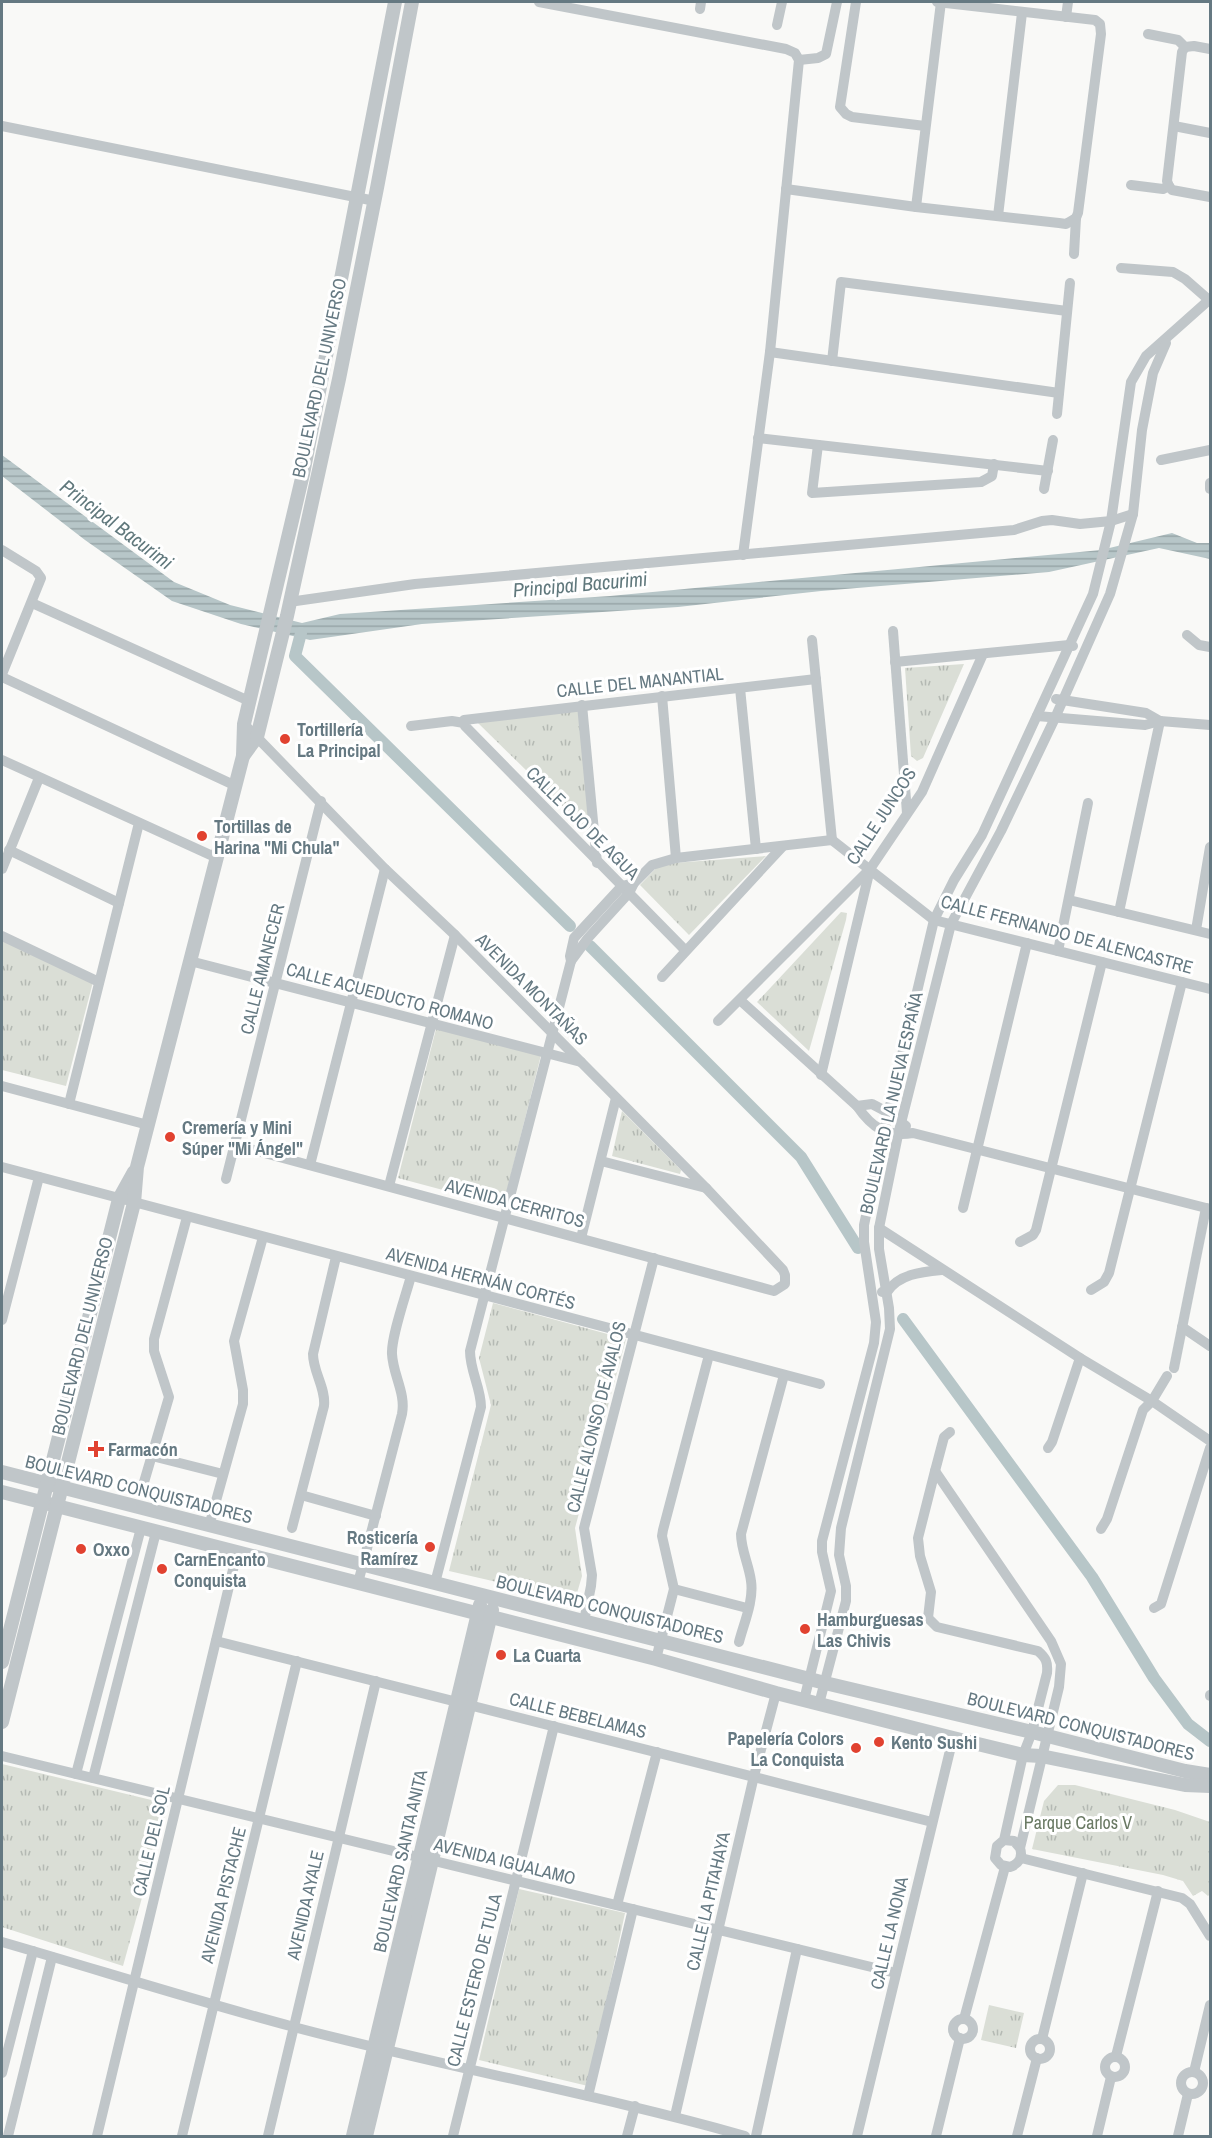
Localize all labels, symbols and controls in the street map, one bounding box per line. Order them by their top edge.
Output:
street label: BOULEVARD DEL UNIVERSO [286,276,352,480]
water label: Principal Bacurimi [55,473,179,576]
water label: Principal Bacurimi [512,565,649,603]
street label: CALLE DEL MANANTIAL [555,661,725,703]
place label: Tortillería La Principal [297,717,381,763]
marker: Tortillería La Principal [278,732,292,746]
street label: CALLE OJO DE AGUA [521,761,645,885]
street label: CALLE JUNCOS [840,762,922,870]
place label: Tortillas de Harina "Mi Chula" [214,814,340,860]
marker: Tortillas de Harina "Mi Chula" [195,829,209,843]
street label: CALLE FERNANDO DE ALENCASTRE [938,888,1196,980]
street label: CALLE AMANECER [234,901,290,1037]
street label: AVENIDA MONTAÑAS [470,927,594,1051]
street label: CALLE ACUEDUCTO ROMANO [284,956,496,1036]
street label: BOULEVARD LA NUEVA ESPAÑA [853,989,929,1217]
place label: Cremería y Mini Súper "Mi Ángel" [182,1115,303,1161]
marker: Cremería y Mini Súper "Mi Ángel" [163,1130,177,1144]
street label: AVENIDA CERRITOS [442,1172,587,1234]
street label: BOULEVARD DEL UNIVERSO [45,1234,119,1438]
street label: AVENIDA HERNÁN CORTÉS [383,1240,578,1315]
street label: CALLE ALONSO DE ÁVALOS [560,1319,632,1515]
place label: Farmacón [108,1437,178,1462]
marker: Farmacón [89,1442,103,1456]
street label: BOULEVARD CONQUISTADORES [23,1449,255,1529]
place label: Rosticería Ramírez [347,1525,419,1571]
place label: Oxxo [93,1537,130,1562]
marker: Rosticería Ramírez [423,1540,437,1554]
marker: Oxxo [74,1542,88,1556]
place label: CarnEncanto Conquista [174,1547,266,1593]
marker: CarnEncanto Conquista [155,1562,169,1576]
street label: BOULEVARD CONQUISTADORES [494,1569,726,1649]
place label: Hamburguesas Las Chivis [817,1607,924,1653]
marker: Hamburguesas Las Chivis [798,1622,812,1636]
place label: La Cuarta [513,1643,582,1668]
marker: La Cuarta [494,1648,508,1662]
street label: CALLE BEBELAMAS [507,1686,649,1744]
street label: BOULEVARD CONQUISTADORES [965,1686,1197,1766]
place label: Papelería Colors La Conquista [728,1726,845,1772]
place label: Kento Sushi [891,1730,977,1755]
marker: Kento Sushi [872,1735,886,1749]
marker: Papelería Colors La Conquista [849,1741,863,1755]
street label: BOULEVARD SANTA ANITA [367,1767,433,1955]
street label: CALLE DEL SOL [126,1783,176,1899]
park label: Parque Carlos V [1024,1810,1132,1835]
street label: AVENIDA PISTACHE [194,1824,252,1967]
street label: CALLE LA PITAHAYA [680,1829,736,1973]
street label: AVENIDA IGUALAMO [431,1831,578,1891]
street label: AVENIDA AYALE [280,1848,330,1963]
street label: CALLE LA NONA [864,1874,914,1992]
street label: CALLE ESTERO DE TULA [440,1891,508,2069]

